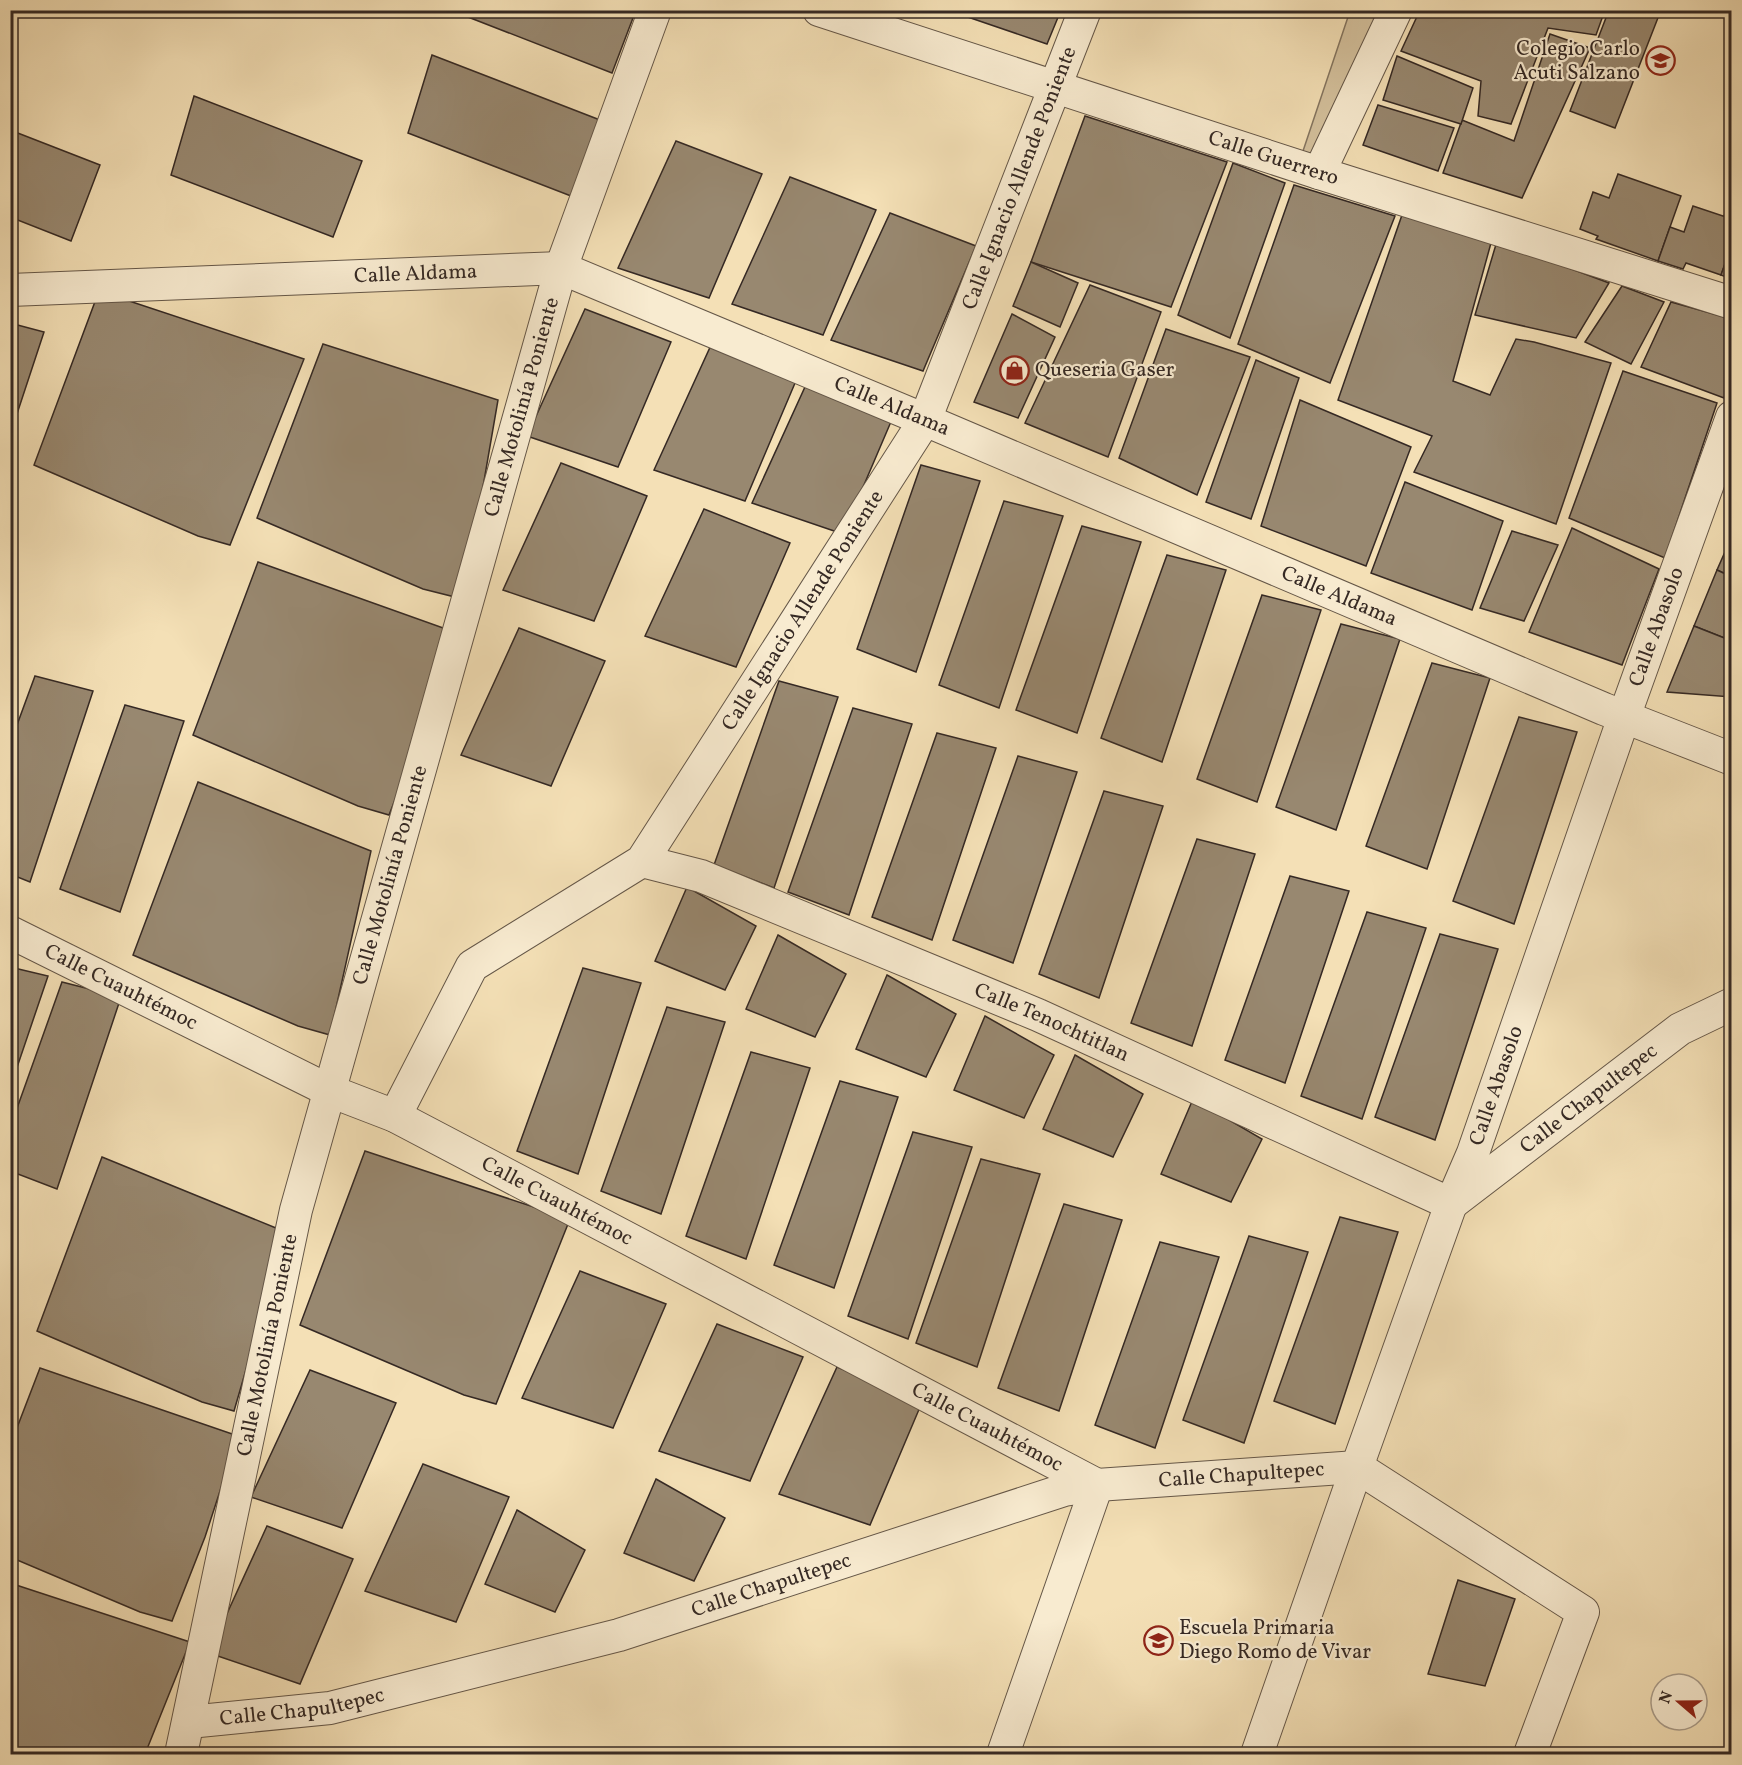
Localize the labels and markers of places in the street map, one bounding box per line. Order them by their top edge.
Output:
place label: Colegio Carlo Acuti Salzano [1513,35,1640,88]
school or university icon: Colegio Carlo Acuti Salzano [1645,45,1677,77]
shop icon: Queseria Gaser [998,354,1030,386]
place label: Queseria Gaser [1035,356,1175,385]
place label: Escuela Primaria Diego Romo de Vivar [1179,1614,1371,1667]
school or university icon: Escuela Primaria Diego Romo de Vivar [1142,1624,1174,1656]

